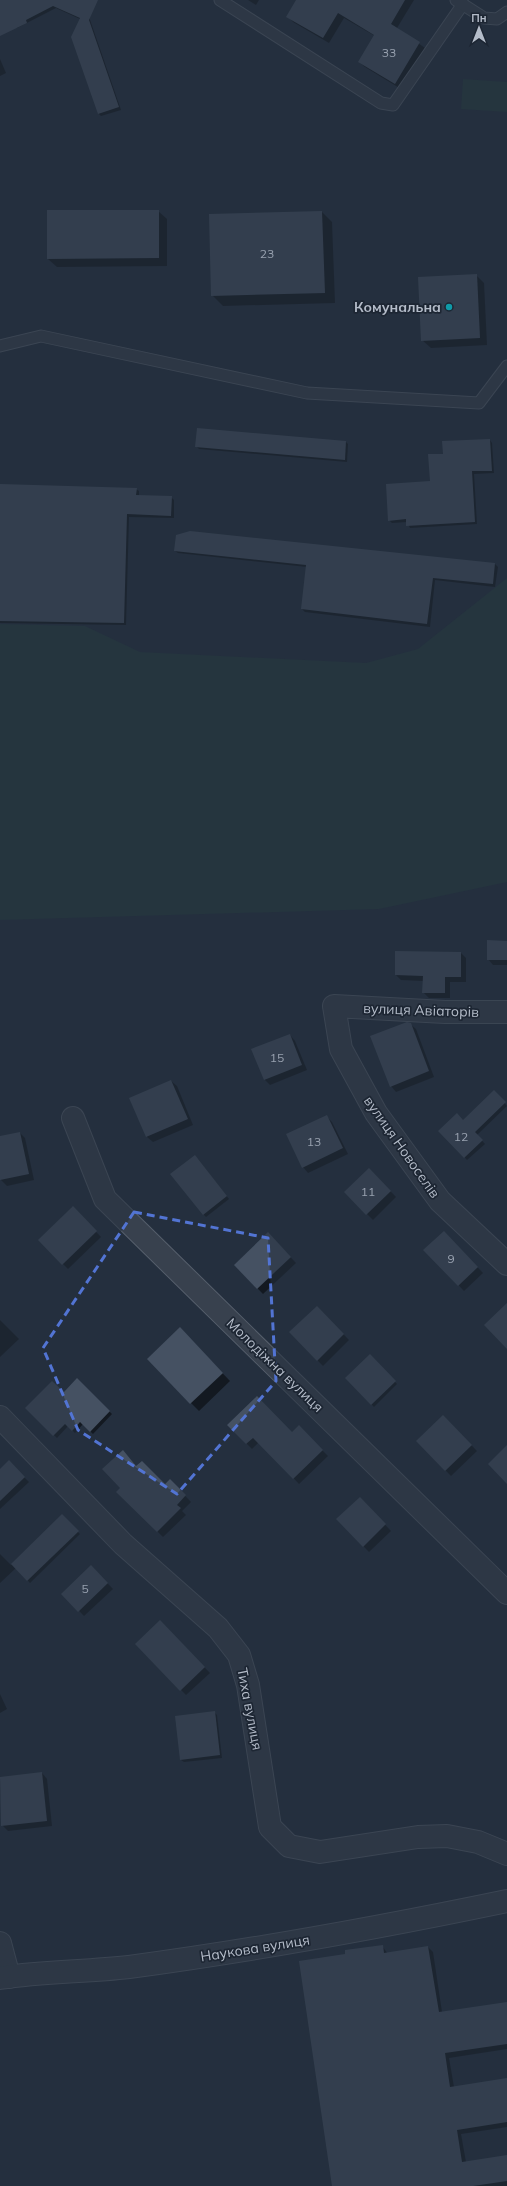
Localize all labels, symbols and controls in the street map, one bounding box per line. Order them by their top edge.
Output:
north arrow [459,8,499,48]
text: Пн [471,11,487,25]
house number: 33 [382,45,396,60]
house number: 23 [260,246,274,261]
place label: Комунальна [354,298,441,316]
marker: Комунальна [444,302,454,312]
street label: вулиця Авіаторів [363,999,479,1021]
house number: 15 [270,1050,284,1065]
street label: вулиця Новоселів [360,1092,444,1202]
house number: 12 [454,1129,468,1144]
house number: 13 [307,1134,321,1149]
house number: 11 [361,1184,375,1199]
house number: 9 [447,1251,455,1266]
street label: Молодіжна вулиця [223,1314,327,1416]
house number: 5 [81,1581,89,1596]
street label: Тиха вулиця [233,1666,267,1752]
street label: Наукова вулиця [199,1930,311,1966]

